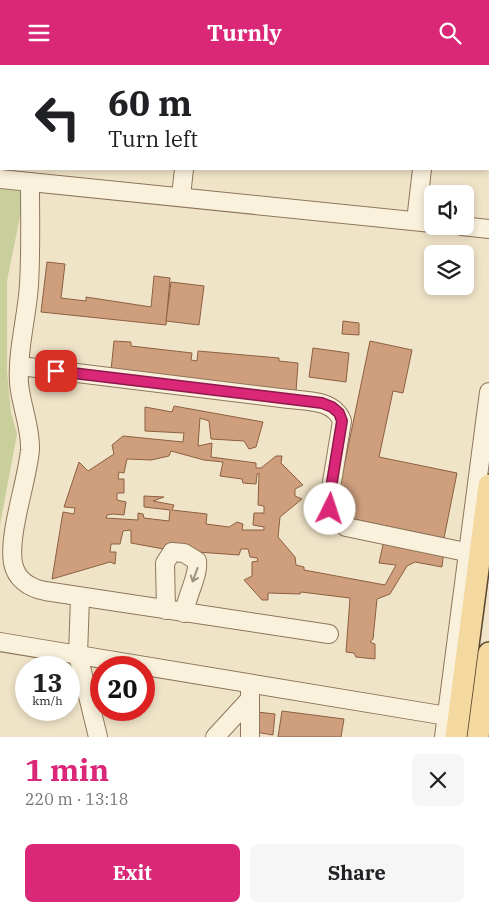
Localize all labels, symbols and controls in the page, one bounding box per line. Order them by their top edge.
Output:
text: Turnly [207,18,282,47]
icon: menu [25,19,53,47]
icon: search [436,19,464,47]
text: 60 m [108,80,192,126]
icon: left [25,85,90,150]
text: Turn left [108,124,198,153]
map controls [424,185,474,295]
button: sound [424,185,474,235]
button: layers [424,245,474,295]
pin [35,350,77,392]
icon: arrive [42,357,70,385]
position arrow [303,482,355,534]
one-way arrow [189,567,199,583]
speed limit sign: 20 [90,656,155,721]
text: 13 [32,666,63,699]
text: km/h [32,693,63,708]
text: 1 min [25,750,109,789]
button: close [412,754,464,806]
text: 220 m · 13:18 [25,789,128,809]
button: Exit [25,844,240,902]
button: Share [250,844,464,902]

